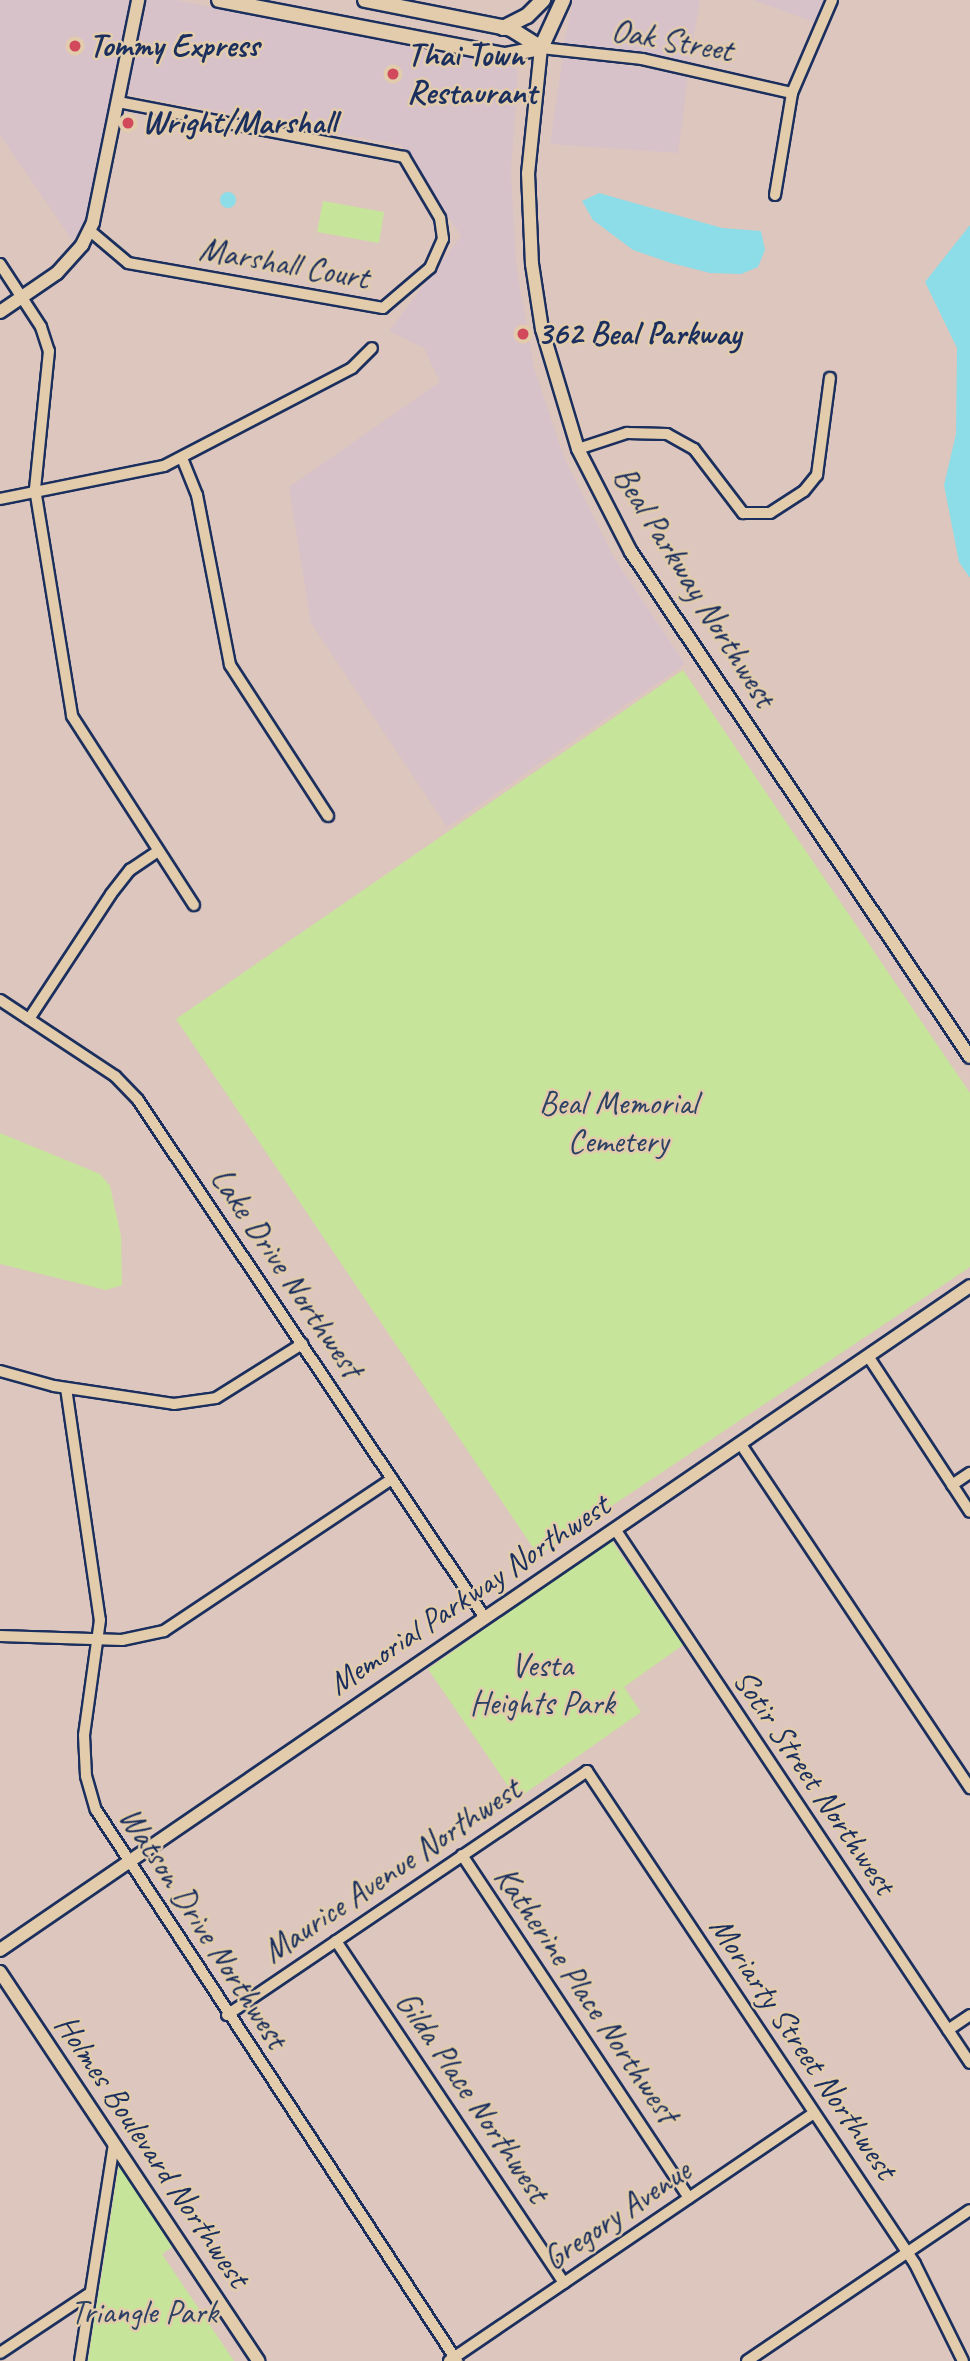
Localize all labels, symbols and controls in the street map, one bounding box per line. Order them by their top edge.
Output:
street label: Oak Street [608,11,736,71]
place label: Tommy Express [89,26,259,66]
place label: Thai Town Restaurant [407,35,537,113]
marker: Tommy Express [67,38,83,54]
marker: Thai Town Restaurant [385,66,401,82]
place label: Wright/Marshall [142,103,336,143]
marker: Wright/Marshall [120,115,136,131]
street label: Marshall Court [196,230,372,298]
place label: 362 Beal Parkway [537,314,741,354]
marker: 362 Beal Parkway [515,326,531,342]
street label: Beal Parkway Northwest [604,460,784,714]
park label: Beal Memorial Cemetery [539,1084,697,1162]
street label: Lake Drive Northwest [201,1160,371,1386]
street label: Memorial Parkway Northwest [320,1486,618,1704]
park label: Vesta Heights Park [470,1646,614,1724]
street label: Sotir Street Northwest [724,1662,904,1902]
street label: Maurice Avenue Northwest [256,1770,528,1972]
street label: Watson Drive Northwest [110,1799,296,2057]
street label: Katherine Place Northwest [485,1858,687,2132]
street label: Moriarty Street Northwest [700,1909,906,2187]
street label: Gilda Place Northwest [386,1983,558,2211]
street label: Holmes Boulevard Northwest [46,2007,258,2295]
street label: Gregory Avenue [536,2151,698,2279]
park label: Triangle Park [70,2293,218,2333]

